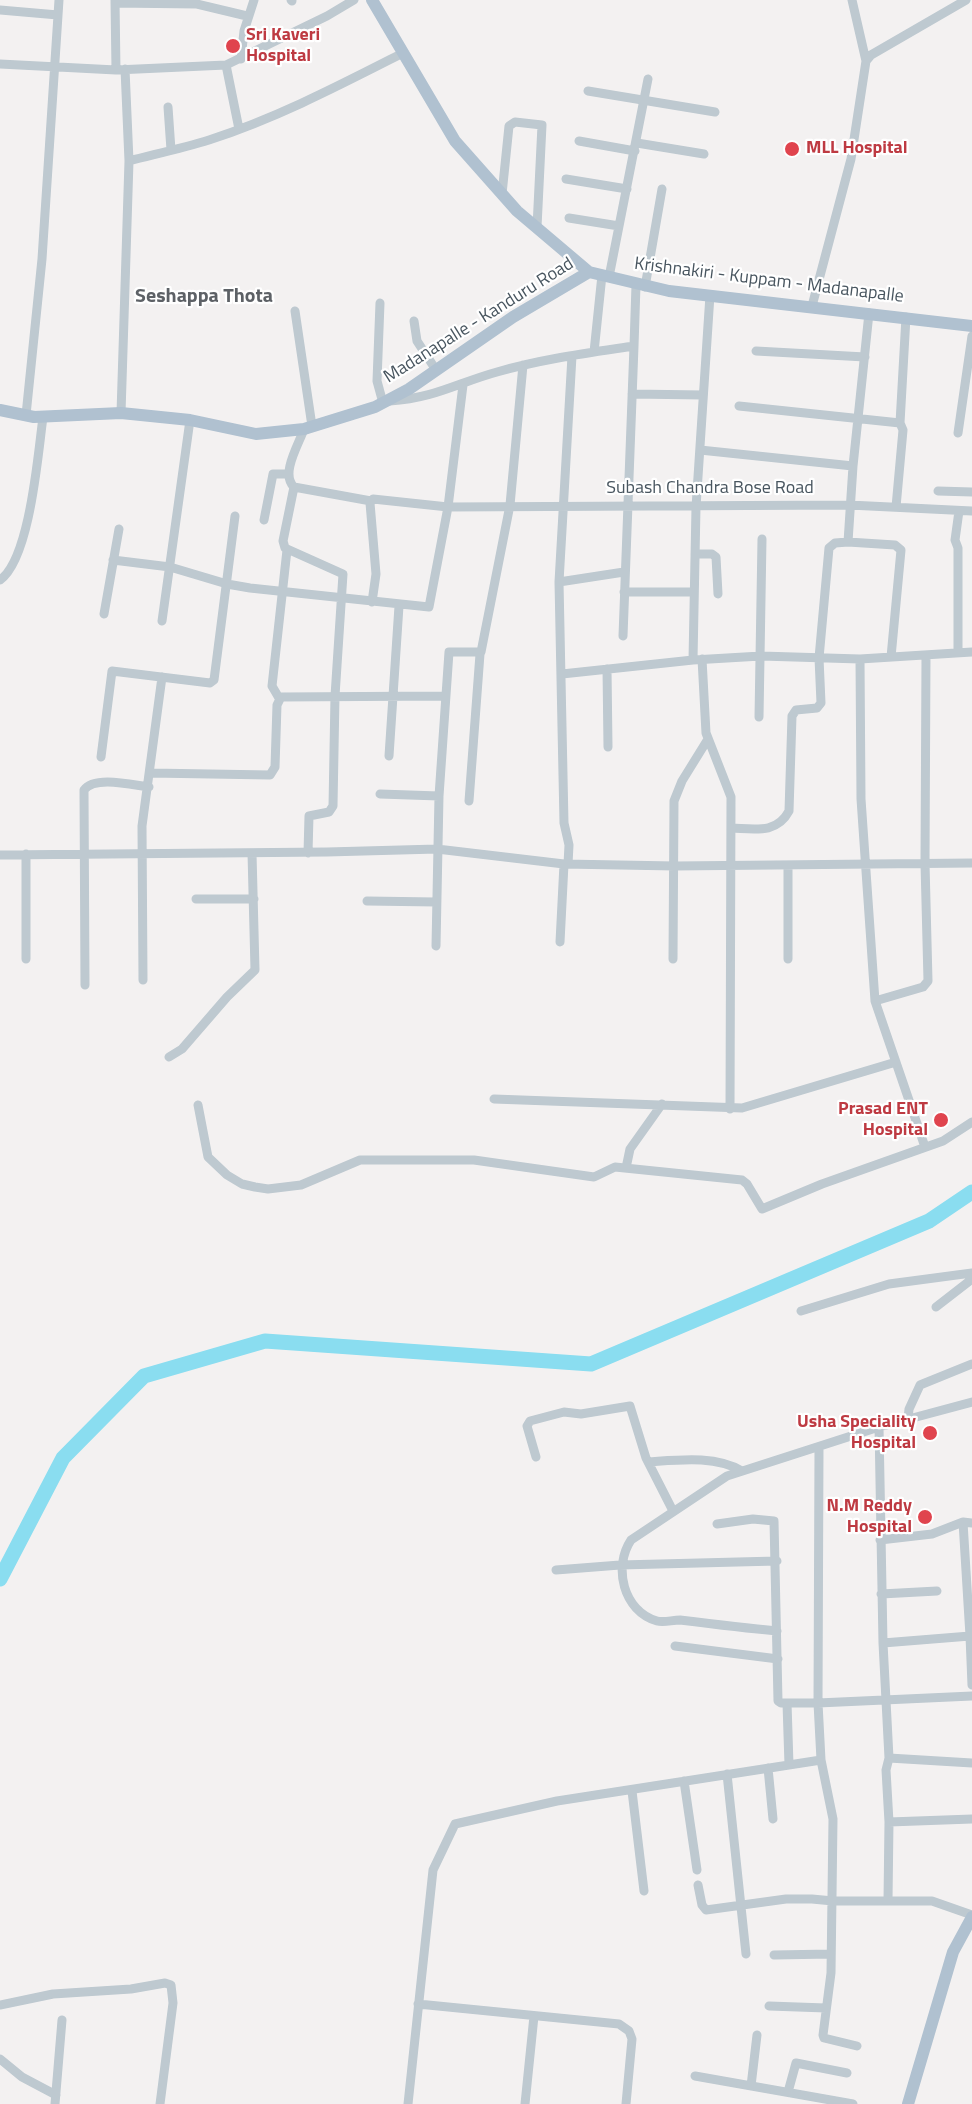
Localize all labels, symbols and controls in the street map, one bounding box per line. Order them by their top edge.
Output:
place label: Sri Kaveri Hospital [246,25,320,68]
marker: Sri Kaveri Hospital [224,37,242,55]
place label: MLL Hospital [806,138,908,160]
marker: MLL Hospital [783,140,801,158]
street label: Madanapalle - Kanduru Road [380,254,578,388]
street label: Krishnakiri - Kuppam - Madanapalle [633,254,905,308]
district label: Seshappa Thota [135,285,273,309]
street label: Subash Chandra Bose Road [606,478,814,500]
place label: Prasad ENT Hospital [838,1099,928,1142]
marker: Prasad ENT Hospital [932,1111,950,1129]
place label: Usha Speciality Hospital [797,1412,916,1454]
marker: Usha Speciality Hospital [921,1424,939,1442]
place label: N.M Reddy Hospital [827,1496,912,1538]
marker: N.M Reddy Hospital [916,1508,934,1526]

